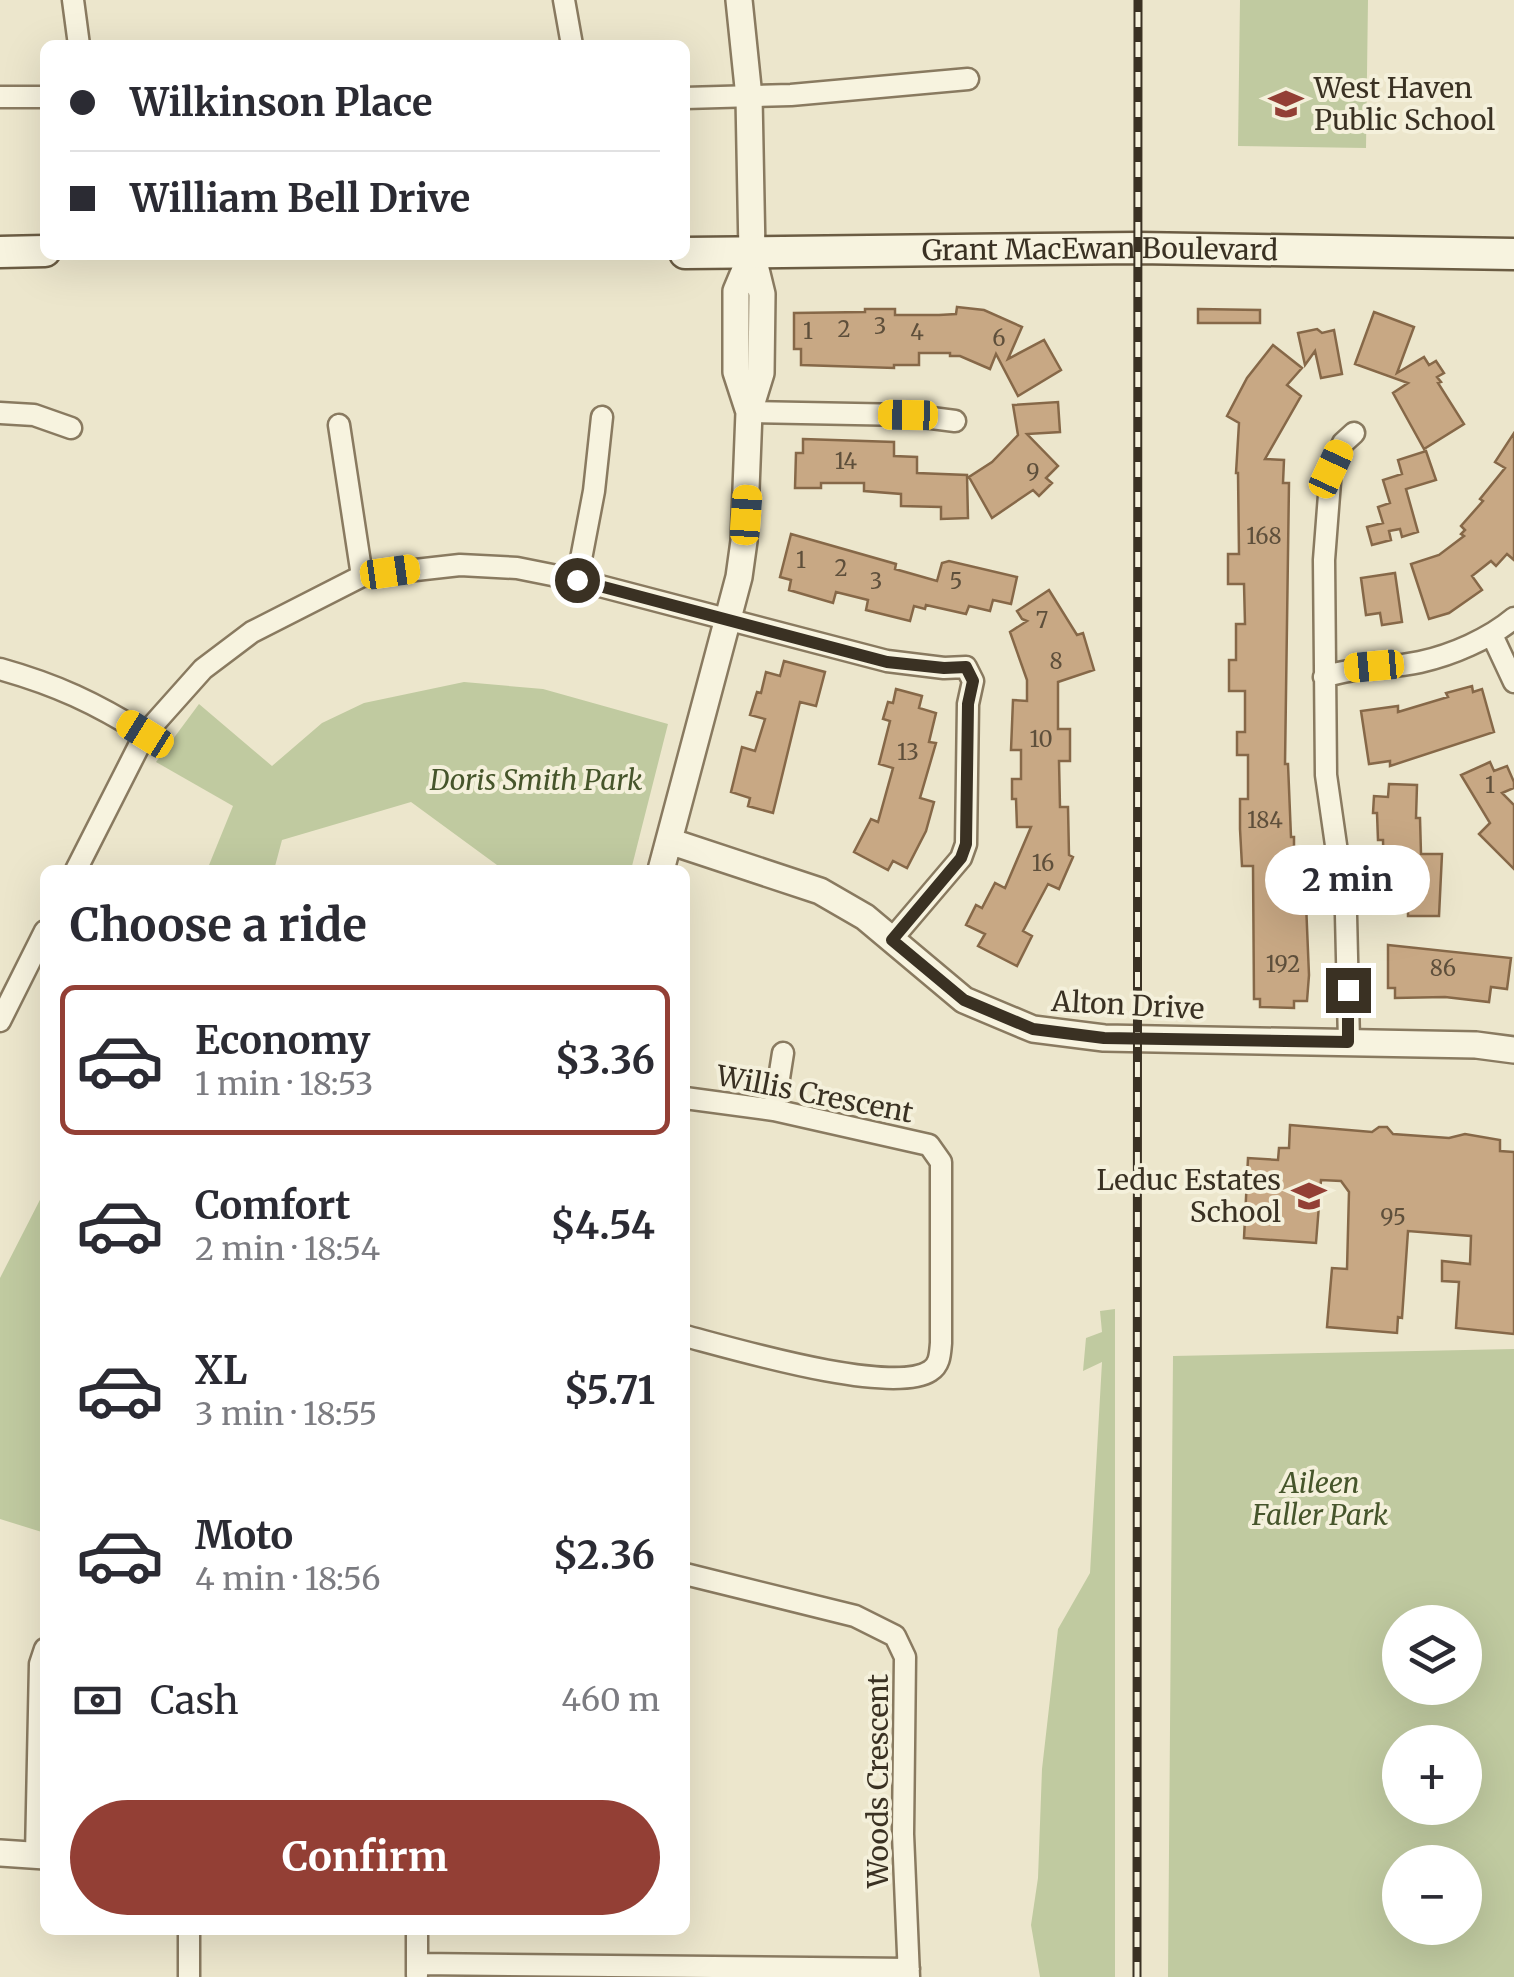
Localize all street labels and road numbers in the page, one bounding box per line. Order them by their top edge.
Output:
street label: Grant MacEwan Boulevard [922,230,1279,268]
street label: Alton Drive [1050,983,1205,1027]
street label: Willis Crescent [713,1057,916,1131]
street label: Woods Crescent [860,1674,896,1889]

